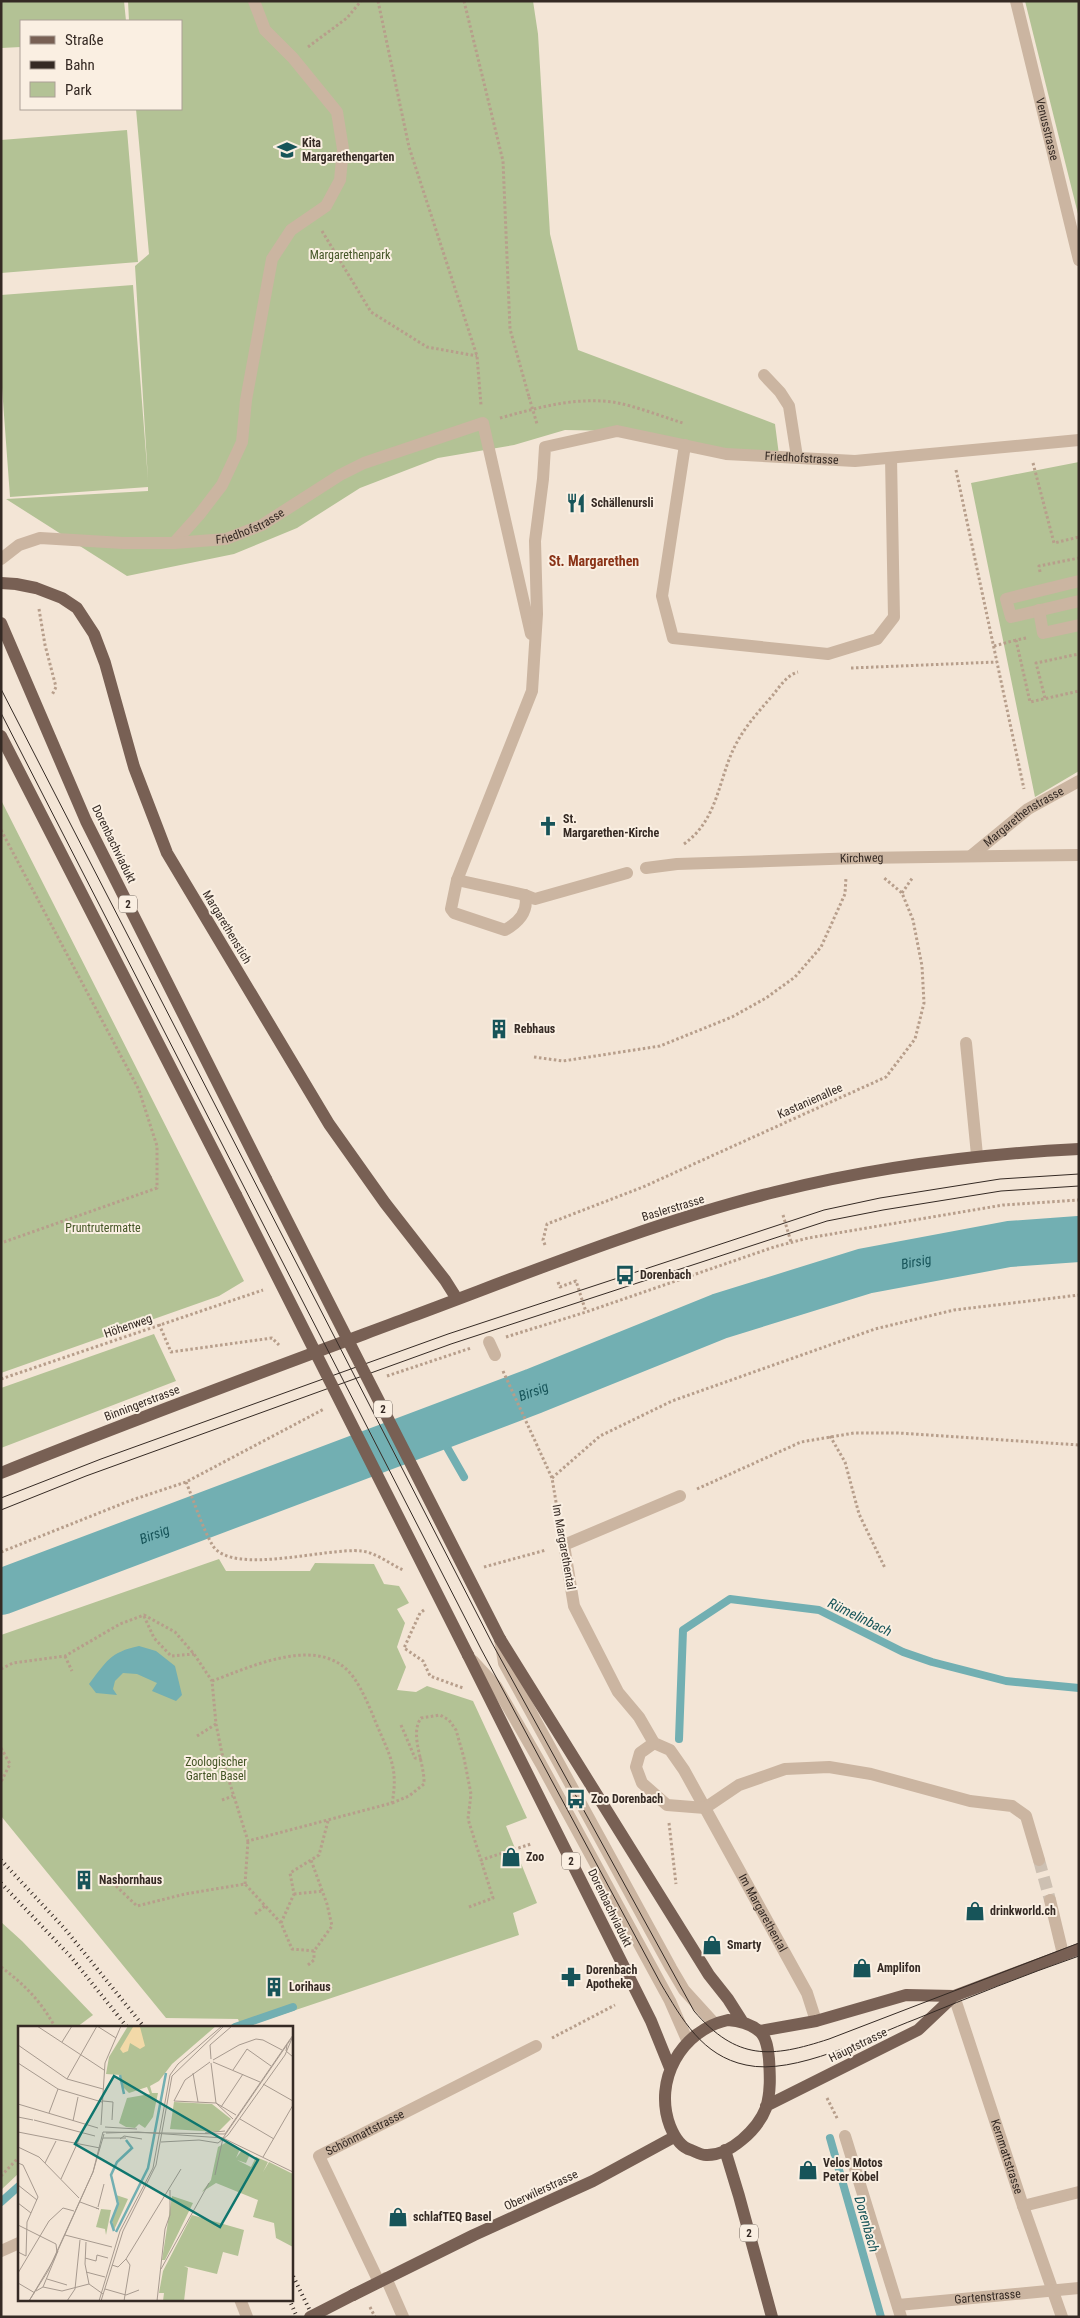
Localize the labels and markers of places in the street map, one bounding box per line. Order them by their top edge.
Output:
place label: Kita Margarethengarten [302,136,395,164]
school or university icon: Kita Margarethengarten [276,139,298,161]
restaurant icon: Schällenursli [565,492,587,514]
place label: Schällenursli [591,496,654,510]
place label: St. Margarethen-Kirche [563,812,659,840]
church icon: St. Margarethen-Kirche [537,815,559,837]
building icon: Rebhaus [488,1018,510,1040]
place label: Rebhaus [514,1022,556,1036]
bus stop icon: Dorenbach [614,1264,636,1286]
place label: Dorenbach [640,1268,691,1282]
bus stop icon: Zoo Dorenbach [565,1788,587,1810]
place label: Zoo Dorenbach [591,1792,663,1806]
shop icon: Zoo [500,1846,522,1868]
place label: Zoo [526,1850,544,1864]
building icon: Nashornhaus [73,1869,95,1891]
place label: Nashornhaus [99,1873,163,1887]
shop icon: drinkworld.ch [964,1900,986,1922]
place label: drinkworld.ch [990,1904,1056,1918]
shop icon: Smarty [701,1934,723,1956]
place label: Smarty [727,1938,762,1952]
shop icon: Amplifon [851,1957,873,1979]
place label: Amplifon [877,1961,921,1975]
place label: Dorenbach Apotheke [586,1963,637,1991]
pharmacy icon: Dorenbach Apotheke [560,1966,582,1988]
building icon: Lorihaus [263,1976,285,1998]
place label: Lorihaus [289,1980,331,1994]
place label: Velos Motos Peter Kobel [823,2156,883,2184]
shop icon: Velos Motos Peter Kobel [797,2159,819,2181]
shop icon: schlafTEQ Basel [387,2206,409,2228]
place label: schlafTEQ Basel [413,2210,492,2224]

